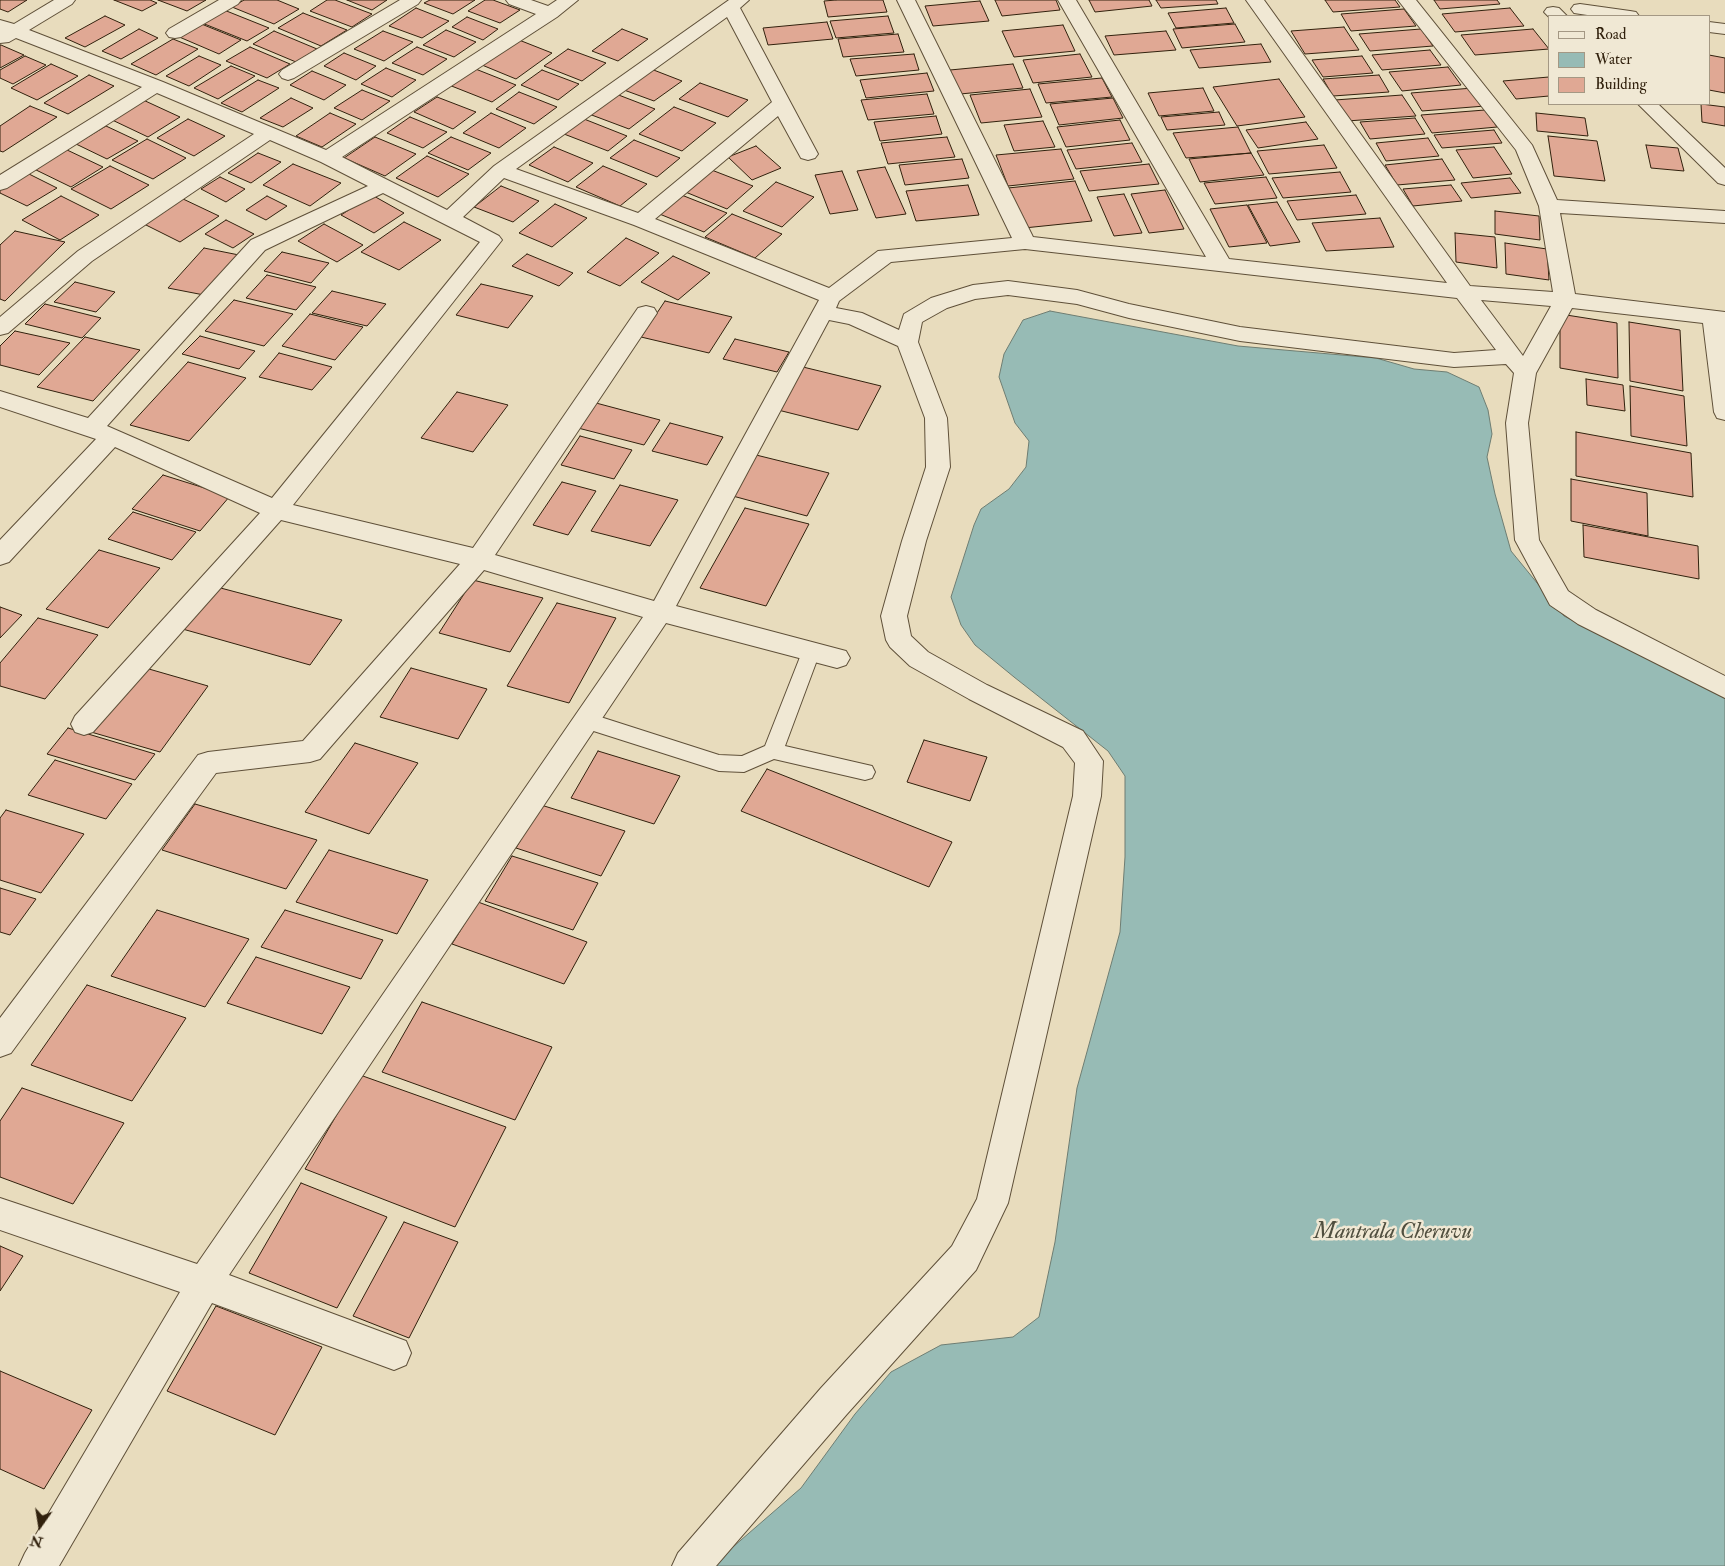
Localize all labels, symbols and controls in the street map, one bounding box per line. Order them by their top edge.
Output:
legend [1548,15,1710,105]
text: Road [1595,25,1626,44]
text: Water [1595,50,1632,69]
text: Building [1595,75,1647,94]
water label: Mantrala Cheruvu [1314,1220,1472,1246]
north arrow [15,1501,65,1551]
text: N [28,1531,45,1551]

